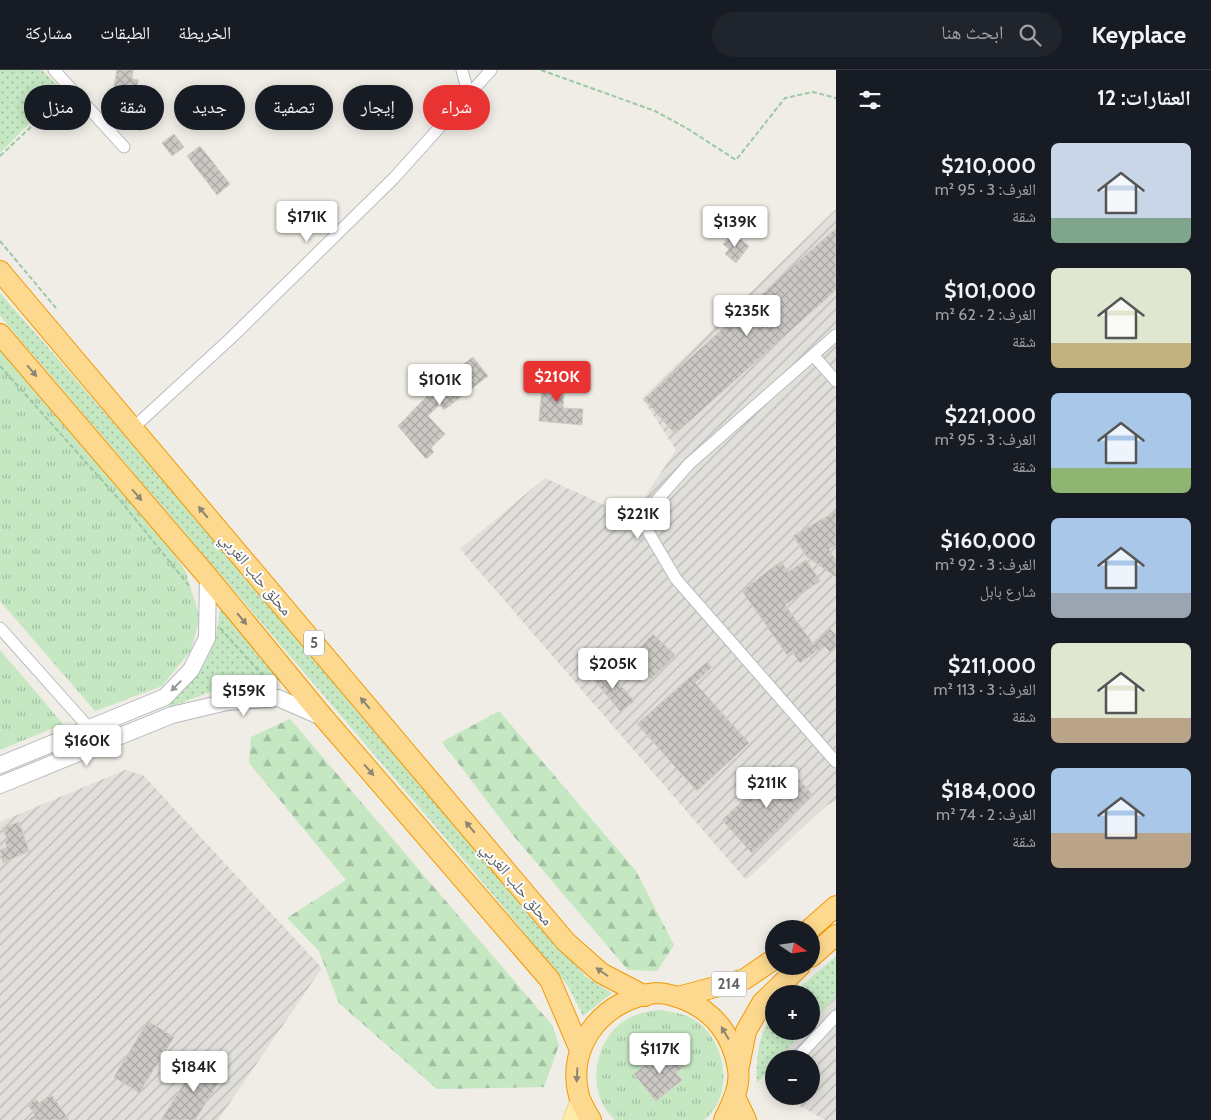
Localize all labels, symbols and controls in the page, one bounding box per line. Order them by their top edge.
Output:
search box [712,12,1062,57]
text: Keyplace [1092,20,1186,49]
text: ابحث هنا [941,21,1004,44]
icon: search [1016,21,1044,49]
text: مشاركة [25,22,72,44]
text: الطبقات [100,22,150,44]
text: الخريطة [178,22,231,44]
chip: منزل [24,85,91,130]
chip: شقة [101,85,164,130]
chip: جديد [174,85,245,130]
chip: تصفية [255,85,333,130]
chip: إيجار [343,85,413,130]
chip: شراء [423,85,490,130]
text: العقارات: 12 [1097,85,1191,110]
icon: filters [856,86,884,114]
text: $210,000 [941,153,1036,178]
icon: home [1091,163,1151,223]
text: الغرف: 3 · 95 m² [935,180,1036,199]
pin: $171K [272,200,342,243]
pin: $139K [700,206,770,248]
text: $171K [287,207,327,226]
text: شقة [1012,207,1036,226]
text: $139K [714,212,756,231]
text: $101,000 [944,278,1036,303]
icon: home [1091,288,1151,348]
pin: $235K [712,294,782,337]
text: $235K [725,301,770,320]
text: الغرف: 2 · 62 m² [935,305,1036,324]
text: شقة [1012,332,1036,351]
pin: $210K [522,360,592,403]
pin: $101K [405,364,475,406]
one-way arrow [26,365,37,378]
text: $210K [535,367,579,386]
text: $101K [419,370,461,389]
text: $221,000 [945,403,1036,428]
icon: home [1091,413,1151,473]
text: الغرف: 3 · 95 m² [935,430,1036,449]
text: شقة [1012,457,1036,476]
one-way arrow [132,488,143,501]
pin: $221K [603,498,673,540]
text: $221K [617,504,659,523]
one-way arrow [198,505,209,518]
text: $160,000 [941,528,1036,553]
street label: محلق حلب الغربي [214,529,296,621]
icon: home [1091,538,1151,598]
text: الغرف: 3 · 92 m² [935,555,1036,574]
text: شارع بابل [980,582,1036,601]
one-way arrow [237,612,248,625]
road number: 5 [304,630,324,656]
pin: $205K [578,648,648,690]
text: $211,000 [948,653,1036,678]
text: $205K [589,654,637,673]
icon: home [1091,663,1151,723]
pin: $159K [209,674,279,717]
one-way arrow [170,680,182,692]
text: الغرف: 3 · 113 m² [933,680,1036,699]
text: $159K [223,681,265,700]
one-way arrow [359,696,370,709]
text: شقة [1012,707,1036,726]
pin: $160K [52,724,122,767]
text: $160K [64,731,110,750]
one-way arrow [364,763,375,776]
pin: $211K [732,766,802,809]
text: $211K [747,773,787,792]
text: $184,000 [941,778,1036,803]
icon: home [1091,788,1151,848]
text: الغرف: 2 · 74 m² [936,805,1036,824]
one-way arrow [464,821,475,834]
text: شقة [1012,832,1036,851]
street label: محلق حلب الغربي [475,839,557,931]
north arrow [765,920,820,975]
map controls [765,920,820,1105]
one-way arrow [595,968,609,977]
road number: 214 [712,972,746,996]
button: + [765,985,820,1040]
one-way arrow [721,1026,729,1041]
pin: $117K [625,1032,695,1075]
text: $117K [640,1039,680,1058]
pin: $184K [159,1050,229,1093]
button: − [765,1050,820,1105]
text: $184K [172,1057,216,1076]
one-way arrow [573,1067,581,1083]

